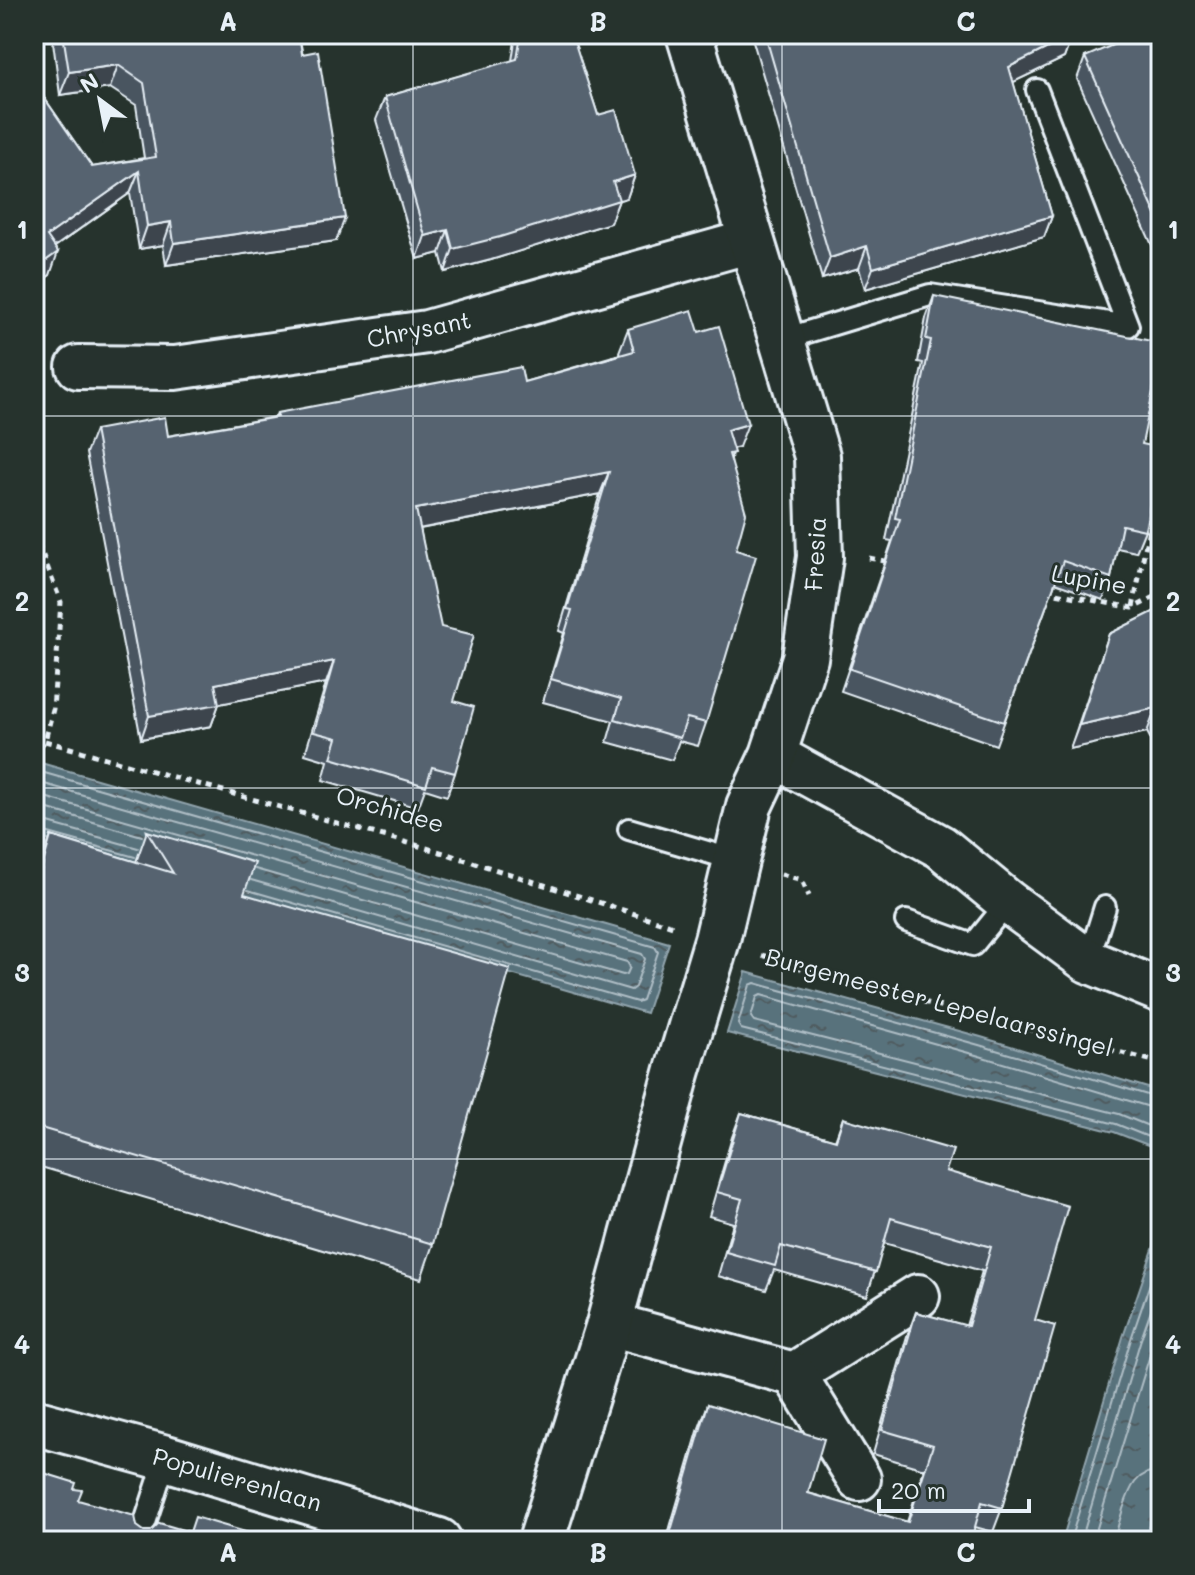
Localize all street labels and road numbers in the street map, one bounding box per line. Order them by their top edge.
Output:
street label: Chrysant [364,303,474,354]
street label: Fresia [797,516,832,592]
street label: Lupine [1049,557,1129,600]
street label: Orchidee [333,778,448,839]
street label: Burgemeester Lepelaarssingel [762,940,1116,1063]
street label: Populierenlaan [149,1440,326,1518]

